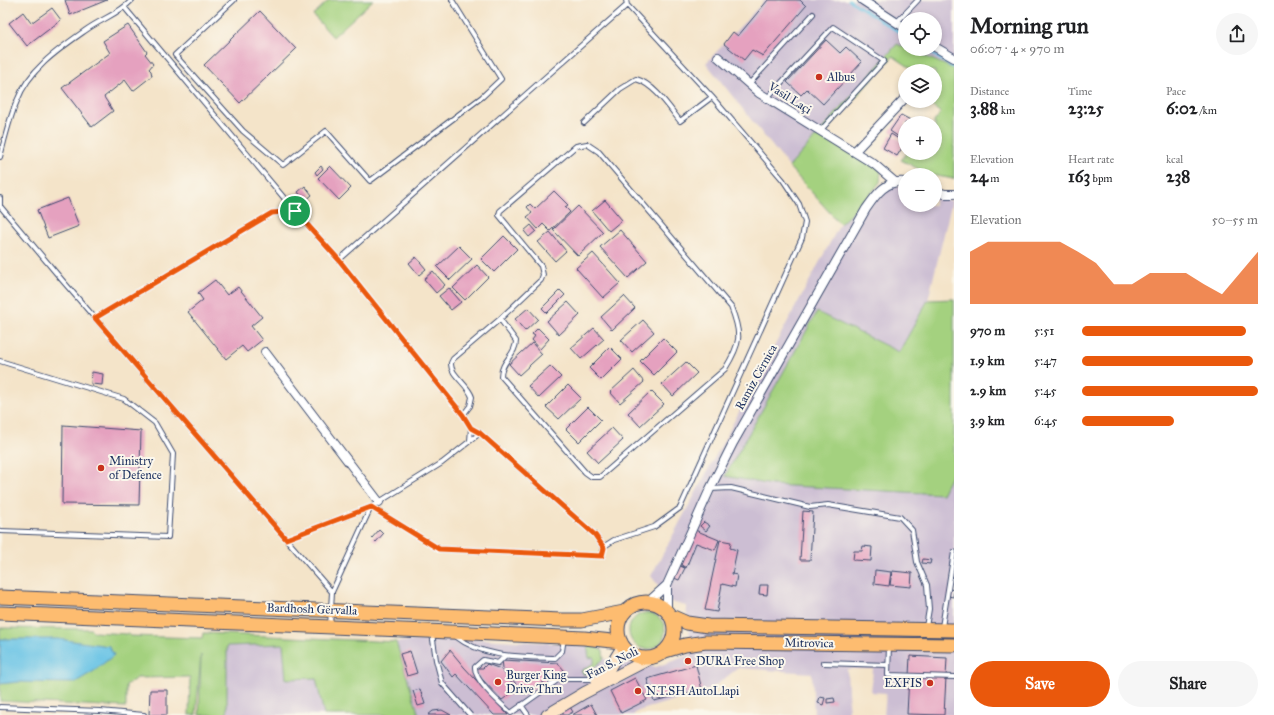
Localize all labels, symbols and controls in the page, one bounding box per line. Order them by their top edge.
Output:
map controls [898,12,942,212]
button: locate [898,12,942,56]
text: Morning run [970,12,1089,39]
button: share [1216,13,1258,55]
text: 06:07 · 4 × 970 m [970,41,1064,57]
button: layers [898,64,942,108]
place label: Albus [826,70,855,84]
marker: Albus [814,72,824,82]
street label: Vasil Laçi [765,79,815,117]
text: Distance [970,85,1009,98]
text: Time [1068,85,1092,98]
text: Pace [1166,85,1186,98]
text: 3.88 [970,98,998,119]
text: 23:25 [1068,98,1104,119]
text: 6:02 [1166,98,1197,119]
text: km [998,104,1015,117]
text: /km [1197,104,1217,117]
button: + [898,116,942,160]
text: Elevation [970,153,1014,166]
text: Heart rate [1068,153,1114,166]
text: kcal [1166,153,1183,166]
text: 24 [970,166,988,187]
text: 163 [1068,166,1090,187]
text: 238 [1166,166,1190,187]
button: − [898,168,942,212]
text: m [988,172,999,185]
text: bpm [1090,172,1113,185]
pin [278,194,312,228]
icon: arrive [284,200,306,222]
text: Elevation [970,212,1022,228]
text: 50–55 m [1212,212,1258,228]
text: 970 m [970,323,1005,339]
text: 5:51 [1034,323,1055,339]
street label: Ramiz Cërnica [732,341,780,412]
text: 1.9 km [970,353,1005,369]
text: 5:47 [1034,353,1057,369]
text: 2.9 km [970,383,1006,399]
text: 5:45 [1034,383,1057,399]
text: 3.9 km [970,413,1005,429]
text: 6:45 [1034,413,1057,429]
place label: Ministry of Defence [109,454,162,482]
marker: Ministry of Defence [96,463,106,473]
street label: Bardhosh Gërvalla [266,600,358,618]
street label: Mitrovica [784,636,835,650]
street label: Fan S. Noli [584,644,641,682]
place label: DURA Free Shop [696,654,784,668]
marker: DURA Free Shop [683,656,693,666]
button: Save [970,661,1110,707]
button: Share [1118,661,1258,707]
place label: Burger King Drive Thru [506,668,567,696]
place label: EXFIS [884,676,922,690]
marker: Burger King Drive Thru [493,677,503,687]
marker: EXFIS [925,678,935,688]
place label: N.T.SH AutoLlapi [646,684,740,698]
marker: N.T.SH AutoLlapi [633,686,643,696]

